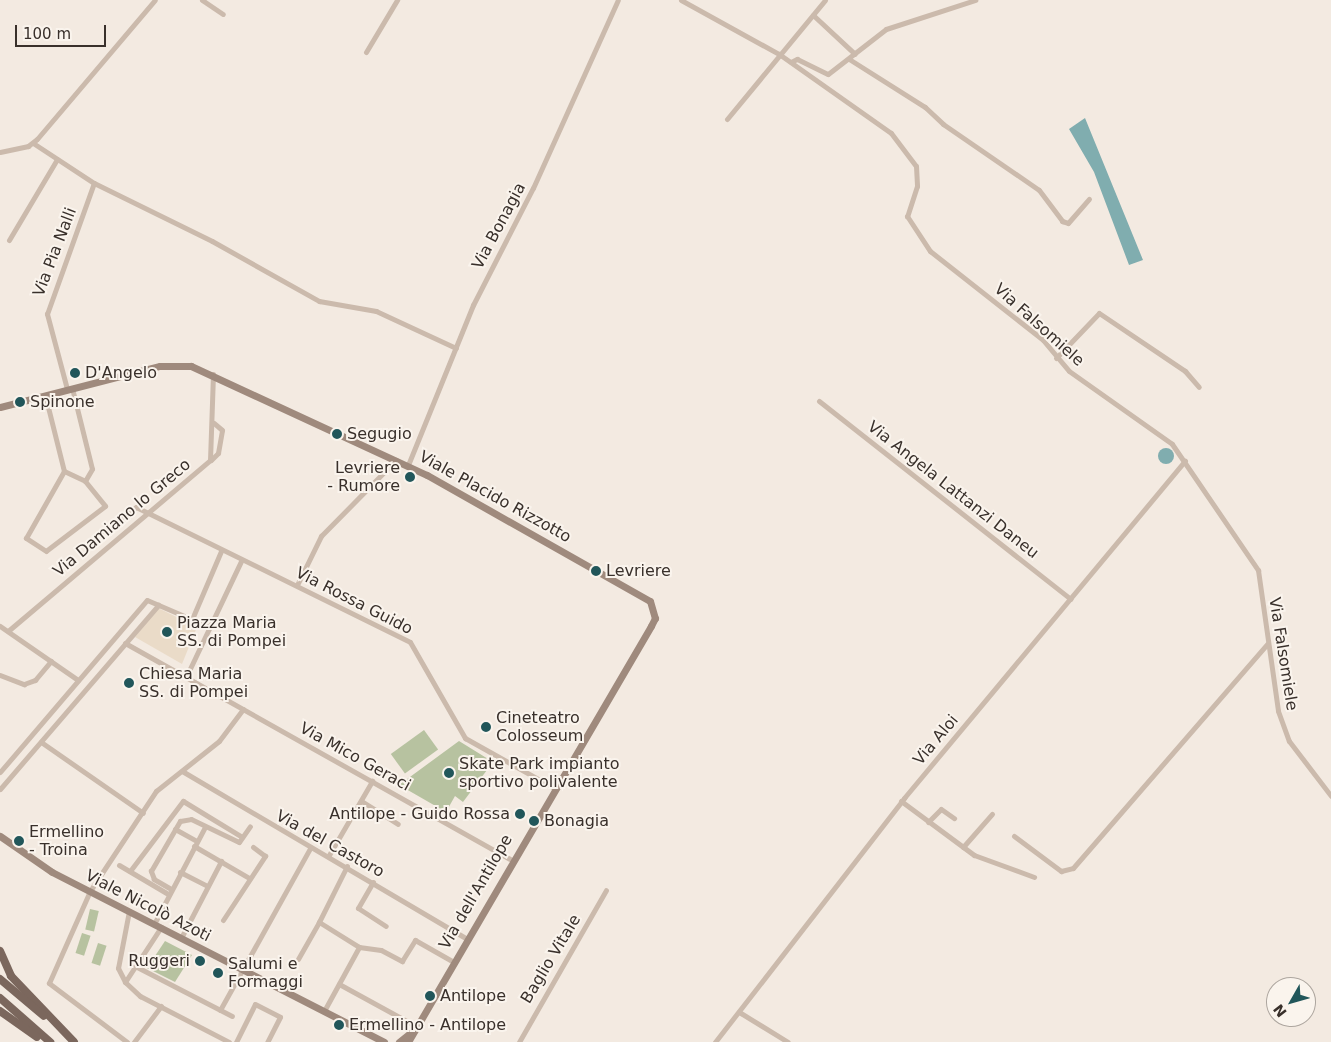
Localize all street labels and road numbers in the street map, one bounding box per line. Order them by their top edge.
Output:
street label: Via Bonagia [468,180,530,272]
street label: Via Pia Nalli [29,205,81,299]
street label: Via Falsomiele [990,280,1088,370]
street label: Via Angela Lattanzi Daneu [864,417,1042,563]
street label: Viale Placido Rizzotto [416,447,574,547]
street label: Via Damiano lo Greco [49,455,195,581]
street label: Via Rossa Guido [292,563,416,639]
street label: Via Falsomiele [1265,596,1301,712]
street label: Via Aloi [910,711,962,769]
street label: Via Mico Geraci [296,719,414,795]
street label: Via del Castoro [272,806,388,882]
street label: Via dell'Antilope [435,831,517,953]
street label: Viale Nicolò Azoti [82,866,214,946]
street label: Baglio Vitale [517,911,585,1007]

